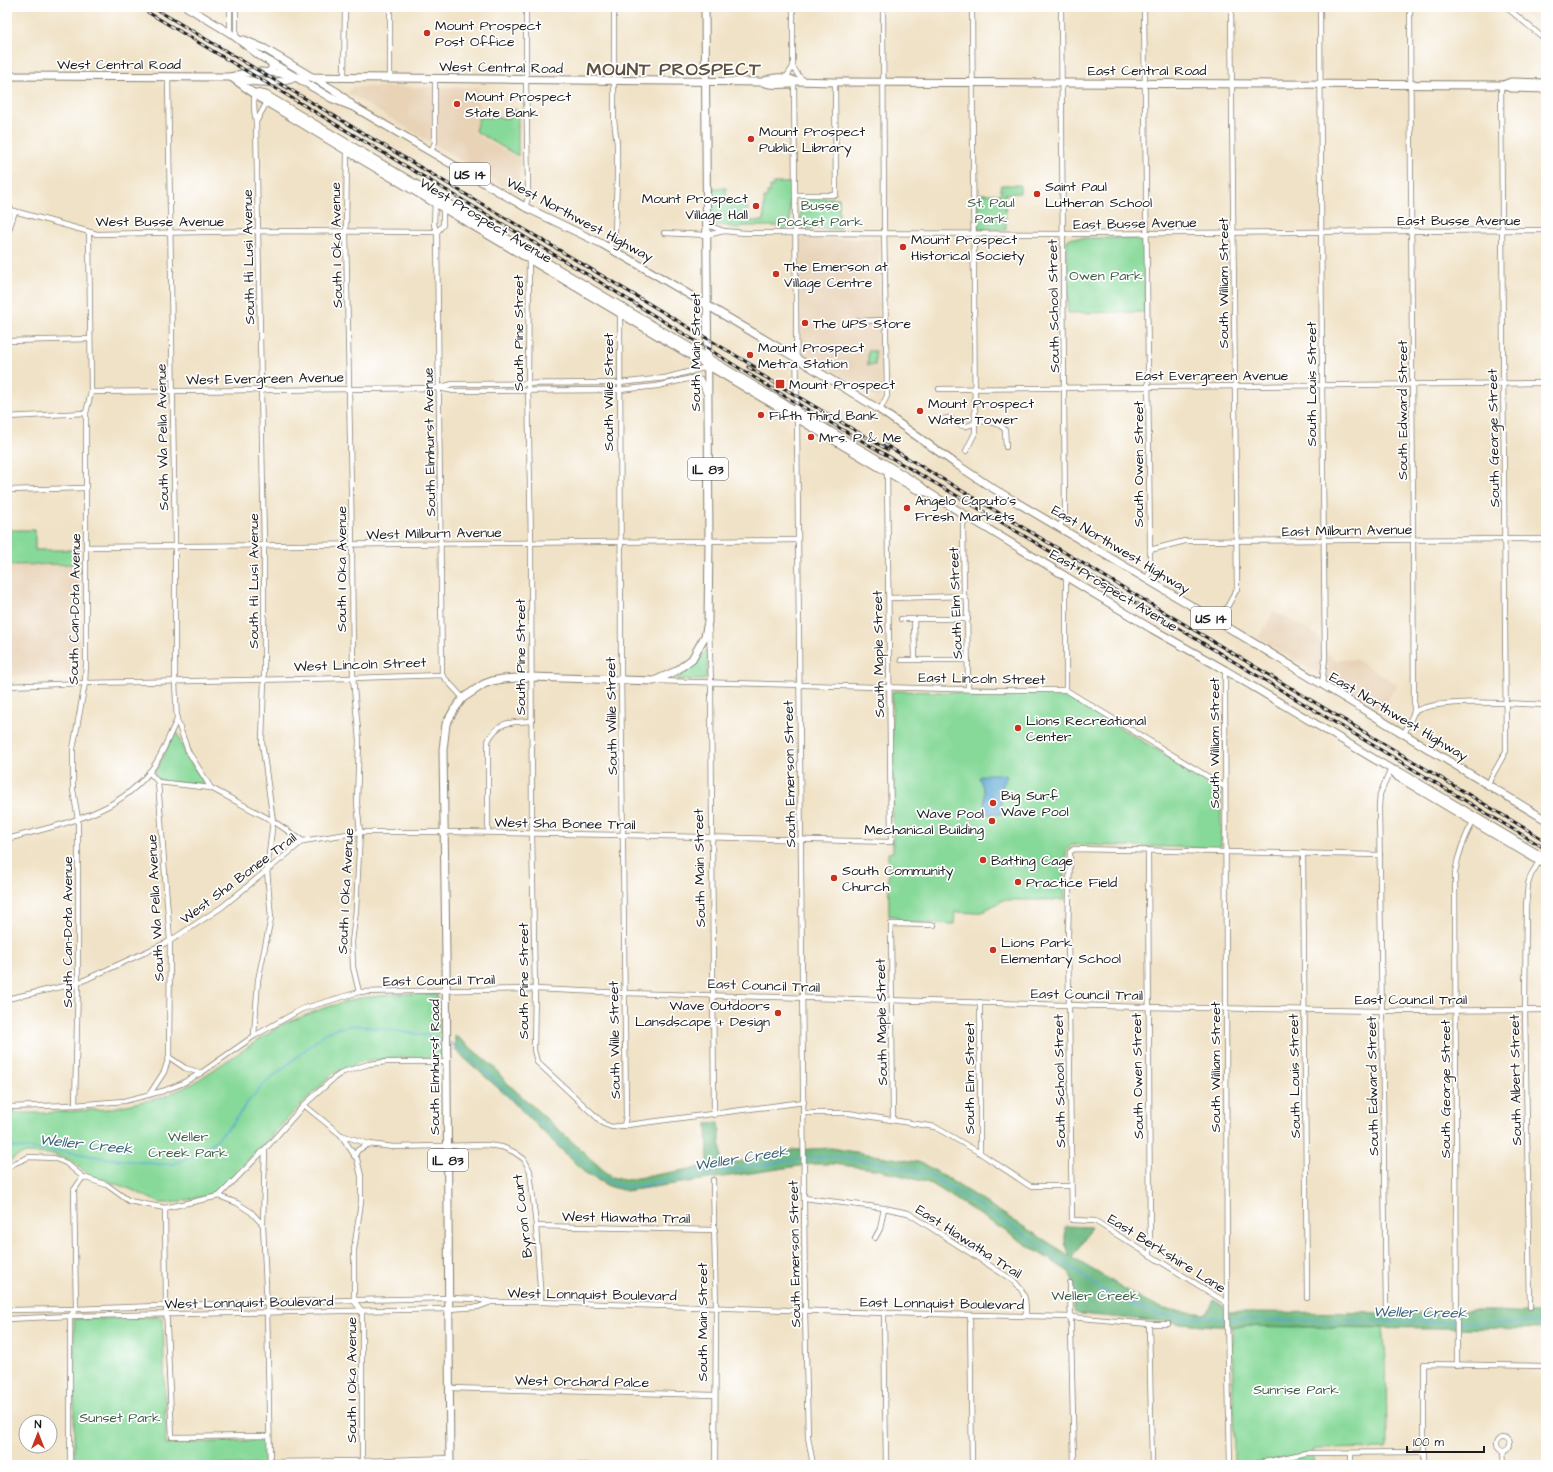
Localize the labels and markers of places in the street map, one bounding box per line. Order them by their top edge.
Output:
place label: Mount Prospect Post Office [435,16,542,52]
marker: Mount Prospect Post Office [422,28,432,38]
place label: Mount Prospect State Bank [465,87,572,123]
marker: Mount Prospect State Bank [452,99,462,109]
place label: Mount Prospect Public Library [759,122,866,158]
marker: Mount Prospect Public Library [746,134,756,144]
place label: Saint Paul Lutheran School [1045,177,1152,213]
place label: Mount Prospect Village Hall [642,189,748,225]
marker: Saint Paul Lutheran School [1032,189,1042,199]
marker: Mount Prospect Village Hall [751,201,761,211]
place label: Mount Prospect Historical Society [911,230,1025,266]
marker: Mount Prospect Historical Society [898,242,908,252]
place label: The Emerson at Village Centre [784,257,888,293]
marker: The Emerson at Village Centre [771,269,781,279]
place label: The UPS Store [813,314,911,334]
marker: The UPS Store [800,318,810,328]
place label: Mount Prospect Metra Station [758,338,865,374]
marker: Mount Prospect Metra Station [745,350,755,360]
place label: Mount Prospect [789,375,896,395]
marker: Mount Prospect [774,378,786,390]
place label: Mount Prospect Water Tower [928,394,1035,430]
place label: Fifth Third Bank [769,406,879,426]
marker: Mount Prospect Water Tower [915,406,925,416]
marker: Fifth Third Bank [756,410,766,420]
place label: Mrs. P & Me [819,428,902,448]
marker: Mrs. P & Me [806,432,816,442]
place label: Angelo Caputo's Fresh Markets [915,491,1016,527]
marker: Angelo Caputo's Fresh Markets [902,503,912,513]
place label: Lions Recreational Center [1026,711,1146,747]
marker: Lions Recreational Center [1013,723,1023,733]
place label: Big Surf Wave Pool [1001,786,1069,822]
marker: Big Surf Wave Pool [988,798,998,808]
place label: Wave Pool Mechanical Building [864,804,984,840]
marker: Wave Pool Mechanical Building [987,816,997,826]
place label: Batting Cage [991,851,1074,871]
marker: Batting Cage [978,855,988,865]
place label: South Community Church [842,861,954,897]
marker: South Community Church [829,873,839,883]
place label: Practice Field [1026,873,1117,893]
marker: Practice Field [1013,877,1023,887]
place label: Lions Park Elementary School [1001,933,1121,969]
marker: Lions Park Elementary School [988,945,998,955]
place label: Wave Outdoors Lansdscape + Design [635,996,770,1032]
marker: Wave Outdoors Lansdscape + Design [773,1008,783,1018]

